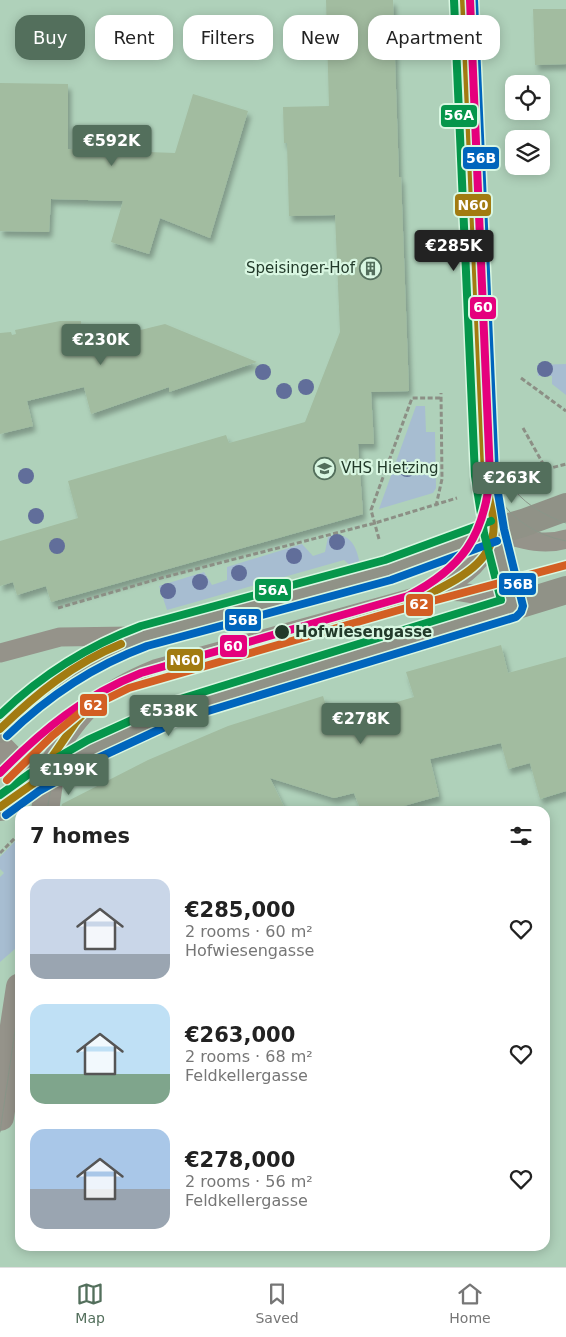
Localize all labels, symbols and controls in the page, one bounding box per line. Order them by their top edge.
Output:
chip: Buy [15,15,85,60]
chip: Rent [95,15,173,60]
chip: Filters [183,15,273,60]
chip: New [283,15,358,60]
chip: Apartment [368,15,500,60]
map controls [505,75,550,175]
button: locate [505,75,550,120]
line badge: 56A [440,104,478,128]
text: 56A [444,107,474,123]
pin: €592K [77,124,147,167]
button: layers [505,130,550,175]
text: €592K [84,131,140,150]
line badge: 56B [462,146,500,170]
text: 56B [466,150,496,166]
line badge: N60 [454,193,492,217]
text: N60 [457,197,489,213]
pin: €285K [419,230,489,272]
text: €285K [426,236,482,255]
building icon: Speisinger-Hof [359,256,383,280]
place label: Speisinger-Hof [246,259,356,277]
line badge: 60 [469,296,497,320]
text: 60 [473,299,493,315]
pin: €230K [66,324,136,366]
text: €230K [73,330,129,349]
school or university icon: VHS Hietzing [313,456,337,480]
place label: VHS Hietzing [341,459,438,477]
pin: €263K [477,462,547,504]
text: €263K [484,468,540,487]
line badge: 56B [498,572,537,596]
text: 56B [503,576,533,592]
line badge: 56A [254,578,292,602]
text: 56A [258,582,288,598]
line badge: 62 [405,593,434,617]
text: 62 [409,596,429,612]
line badge: 56B [224,608,262,632]
text: 56B [228,612,258,628]
marker: Hofwiesengasse [273,623,291,641]
place label: Hofwiesengasse [295,623,432,641]
line badge: 60 [219,634,248,658]
text: 60 [223,638,243,654]
line badge: N60 [166,648,204,672]
text: N60 [169,652,201,668]
line badge: 62 [79,693,108,717]
pin: €538K [134,694,204,737]
text: 62 [83,697,103,713]
text: €538K [141,701,197,720]
pin: €278K [326,702,396,745]
text: €278K [333,709,389,728]
pin: €199K [34,754,104,796]
text: €199K [41,760,97,779]
icon: filters [507,822,535,850]
text: 7 homes [30,824,130,848]
text: €285,000 [185,898,295,922]
icon: home [70,899,130,959]
icon: heart [507,915,535,943]
text: 2 rooms · 60 m² [185,922,313,941]
text: Hofwiesengasse [185,941,314,960]
text: €263,000 [185,1023,295,1047]
icon: home [70,1024,130,1084]
icon: heart [507,1040,535,1068]
text: 2 rooms · 68 m² [185,1047,313,1066]
text: Feldkellergasse [185,1066,308,1085]
text: €278,000 [185,1148,295,1172]
icon: home [70,1149,130,1209]
icon: heart [507,1165,535,1193]
text: 2 rooms · 56 m² [185,1172,313,1191]
text: Feldkellergasse [185,1191,308,1210]
tab: Map [75,1280,105,1326]
tab: Saved [255,1280,299,1326]
tab: Home [449,1280,491,1326]

